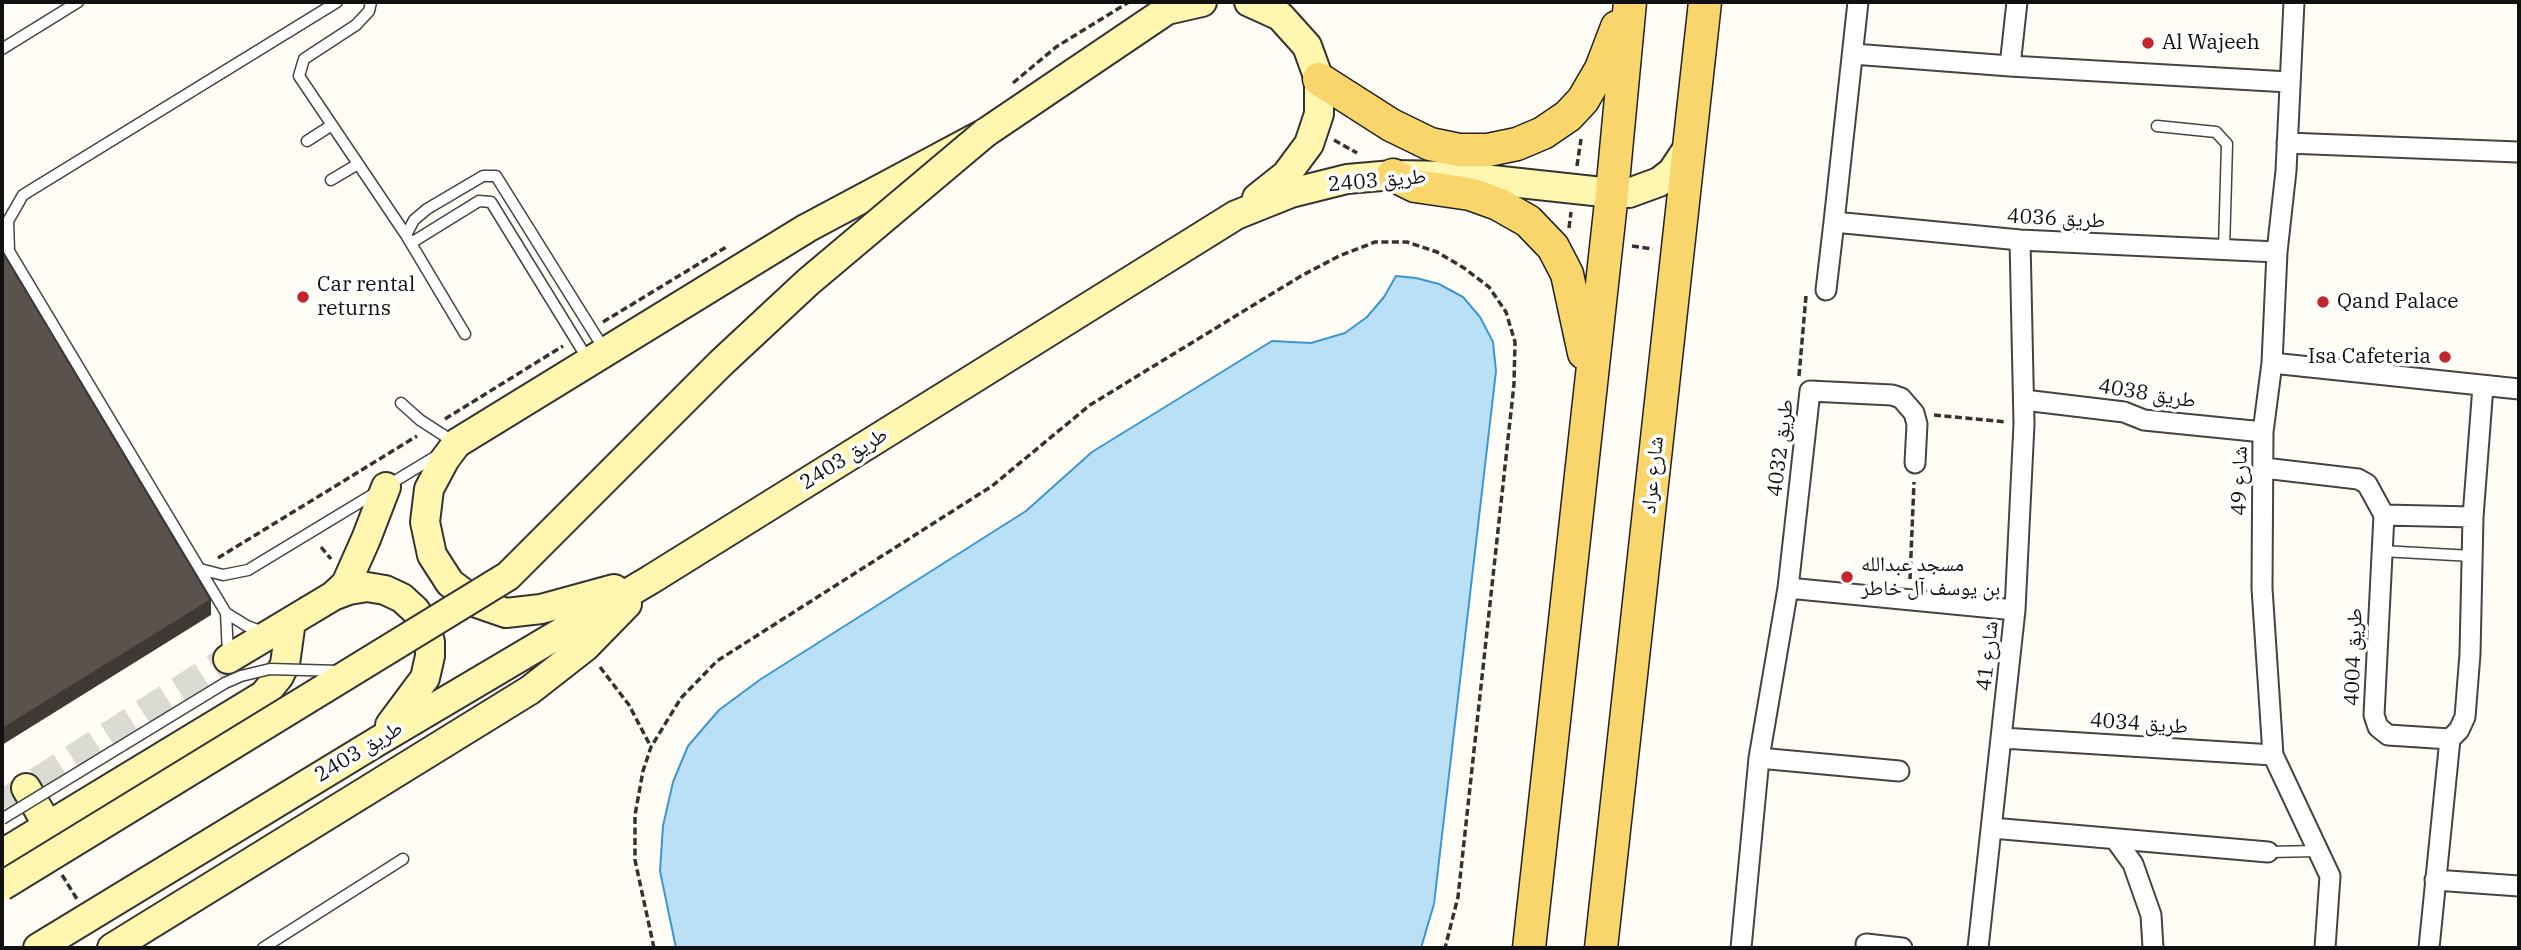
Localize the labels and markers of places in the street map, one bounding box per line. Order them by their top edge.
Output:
place label: Al Wajeeh [2162,30,2260,56]
marker: Al Wajeeh [2140,35,2156,51]
place label: Car rental returns [317,272,415,322]
marker: Car rental returns [295,289,311,305]
place label: Qand Palace [2337,289,2458,315]
marker: Qand Palace [2315,294,2331,310]
place label: Isa Cafeteria [2308,344,2431,370]
marker: Isa Cafeteria [2437,349,2453,365]
place label: مسجد عبدالله بن يوسف آل خاطر [1861,552,2000,602]
marker: مسجد عبدالله بن يوسف آل خاطر [1839,569,1855,585]

